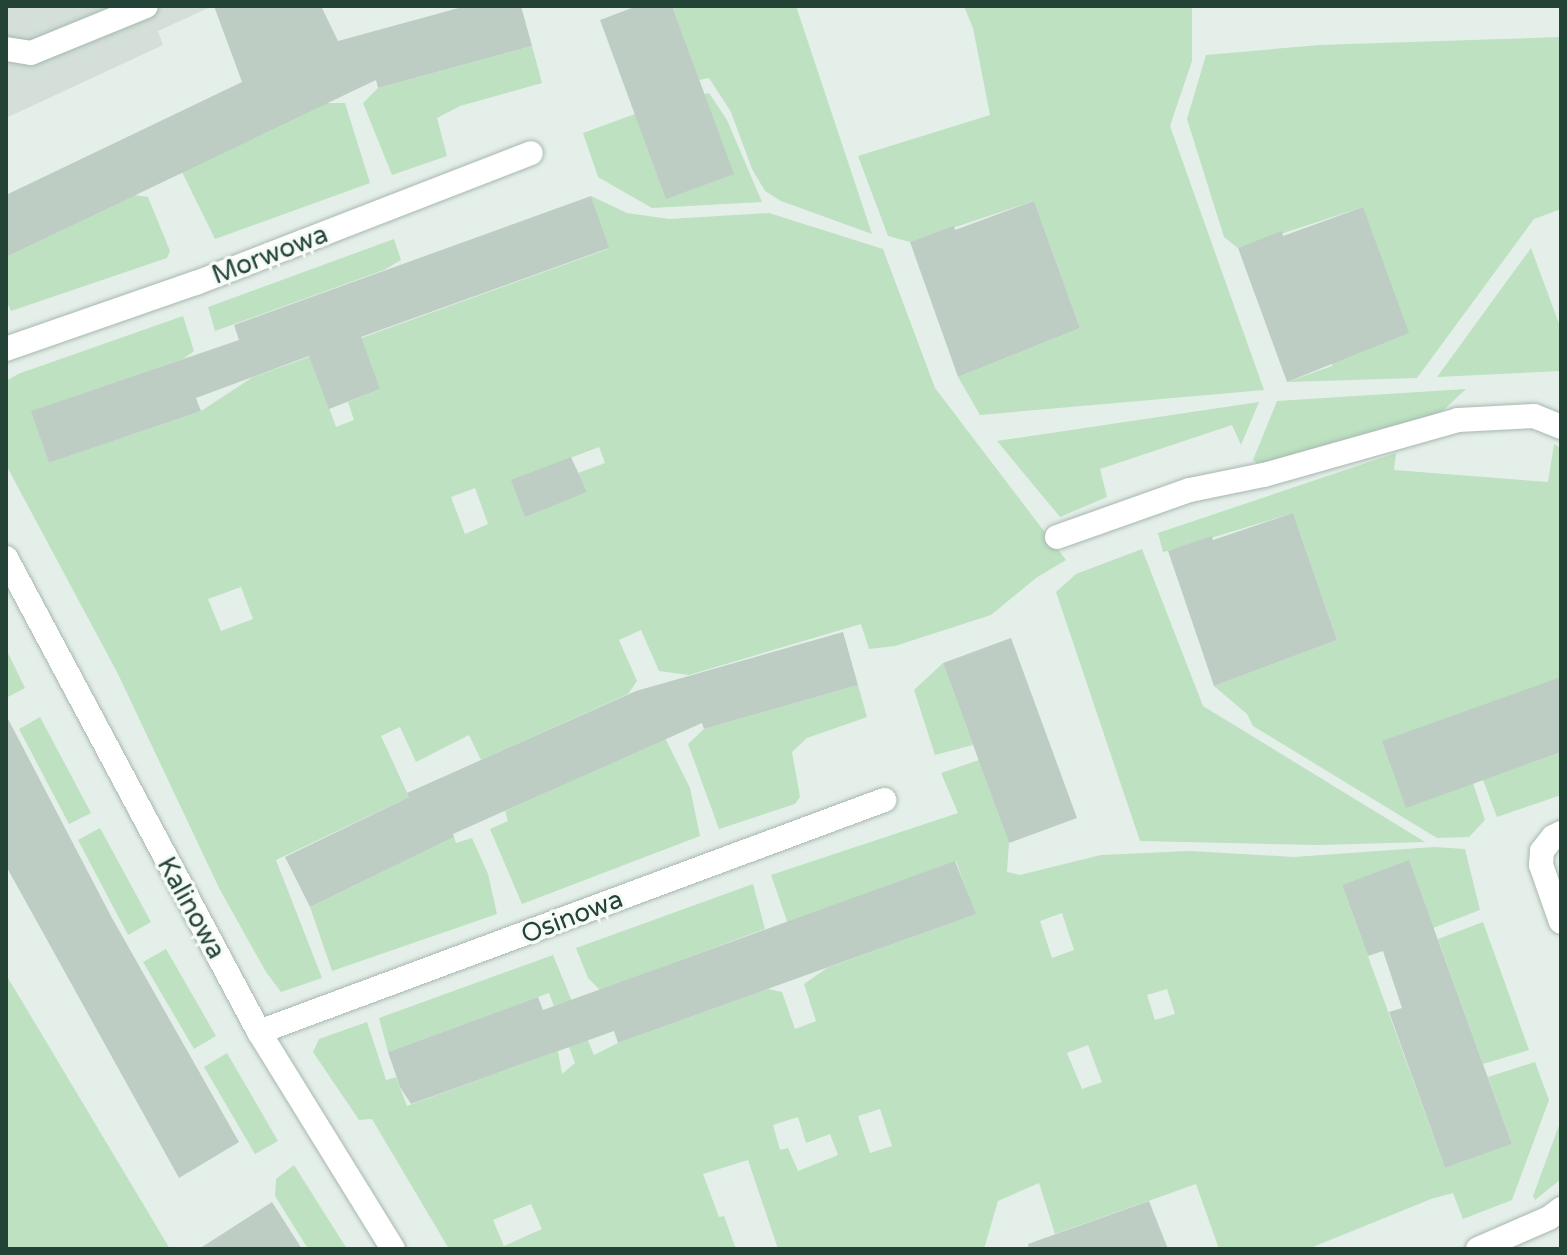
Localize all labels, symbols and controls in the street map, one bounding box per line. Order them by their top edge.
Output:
street label: Morwowa [208,219,332,291]
street label: Kalinowa [150,852,232,964]
street label: Osinowa [517,883,627,951]

